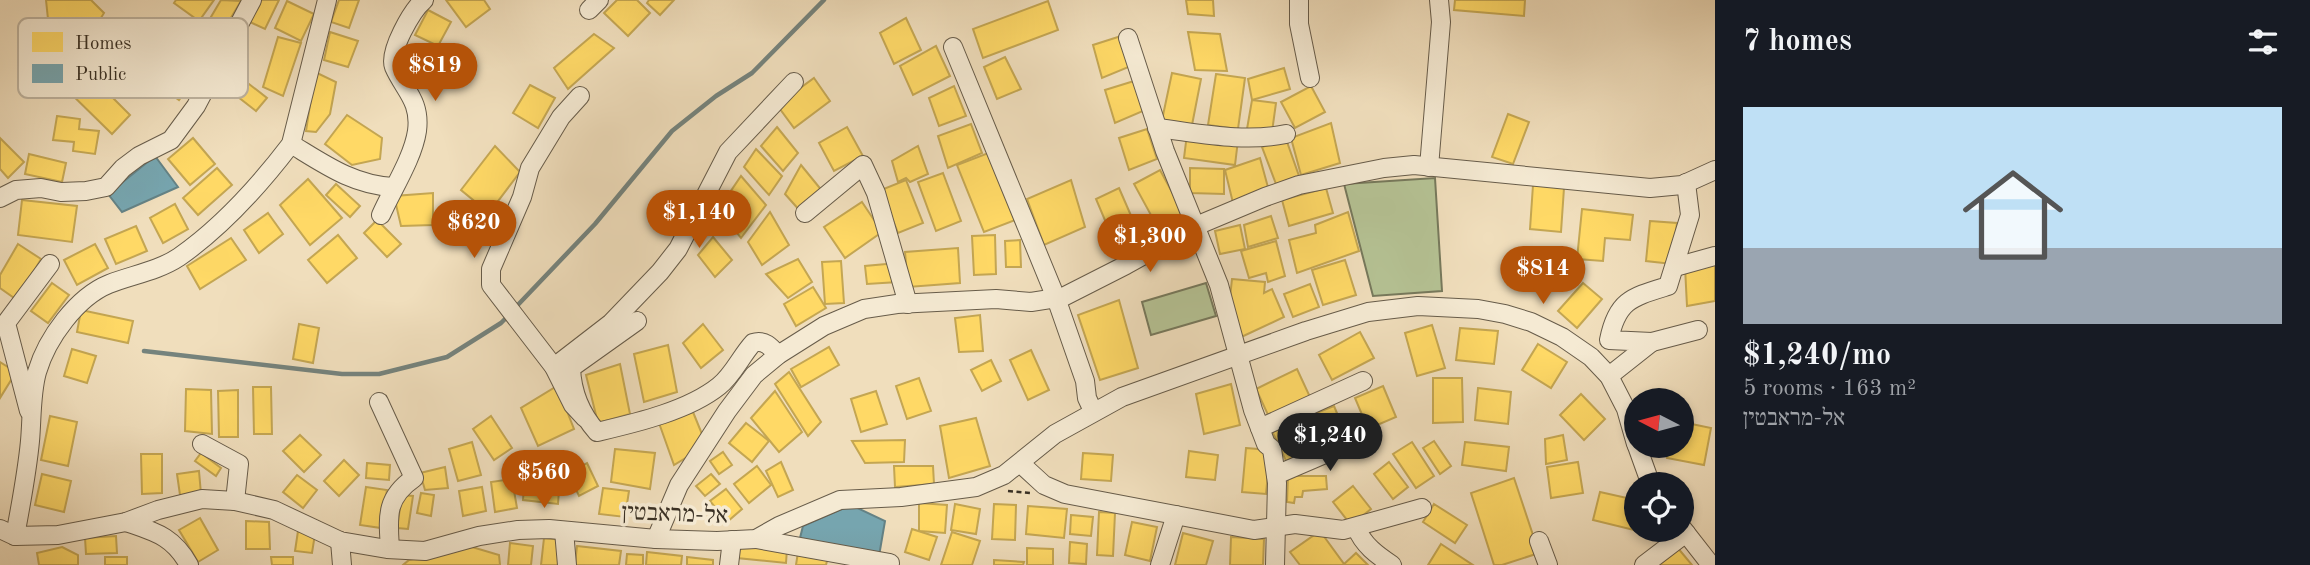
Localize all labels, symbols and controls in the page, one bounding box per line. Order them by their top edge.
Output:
legend [18,18,248,98]
icon: filters [2244,23,2282,61]
text: 7 homes [1743,27,1852,57]
text: Homes [75,35,131,54]
pin: $819 [394,43,476,103]
text: $819 [408,54,462,77]
text: Public [75,66,126,85]
icon: home [1950,152,2076,278]
pin: $1,140 [642,190,756,250]
pin: $620 [433,201,515,260]
text: $1,140 [662,201,736,224]
text: $620 [447,211,501,234]
pin: $1,300 [1093,215,1207,274]
text: $1,300 [1113,225,1187,248]
pin: $814 [1502,246,1584,306]
text: $814 [1516,257,1570,280]
text: $1,240/mo [1743,341,1891,371]
text: 5 rooms · 163 m² [1743,377,1916,400]
north arrow [1624,388,1694,458]
map controls [1624,388,1694,542]
text: אל-מראבטין [1743,407,1845,430]
pin: $1,240 [1273,414,1387,473]
text: $1,240 [1293,424,1367,447]
pin: $560 [503,450,585,510]
text: $560 [517,461,571,484]
button: locate [1624,472,1694,542]
street label: אל-מראבטין [621,499,729,529]

